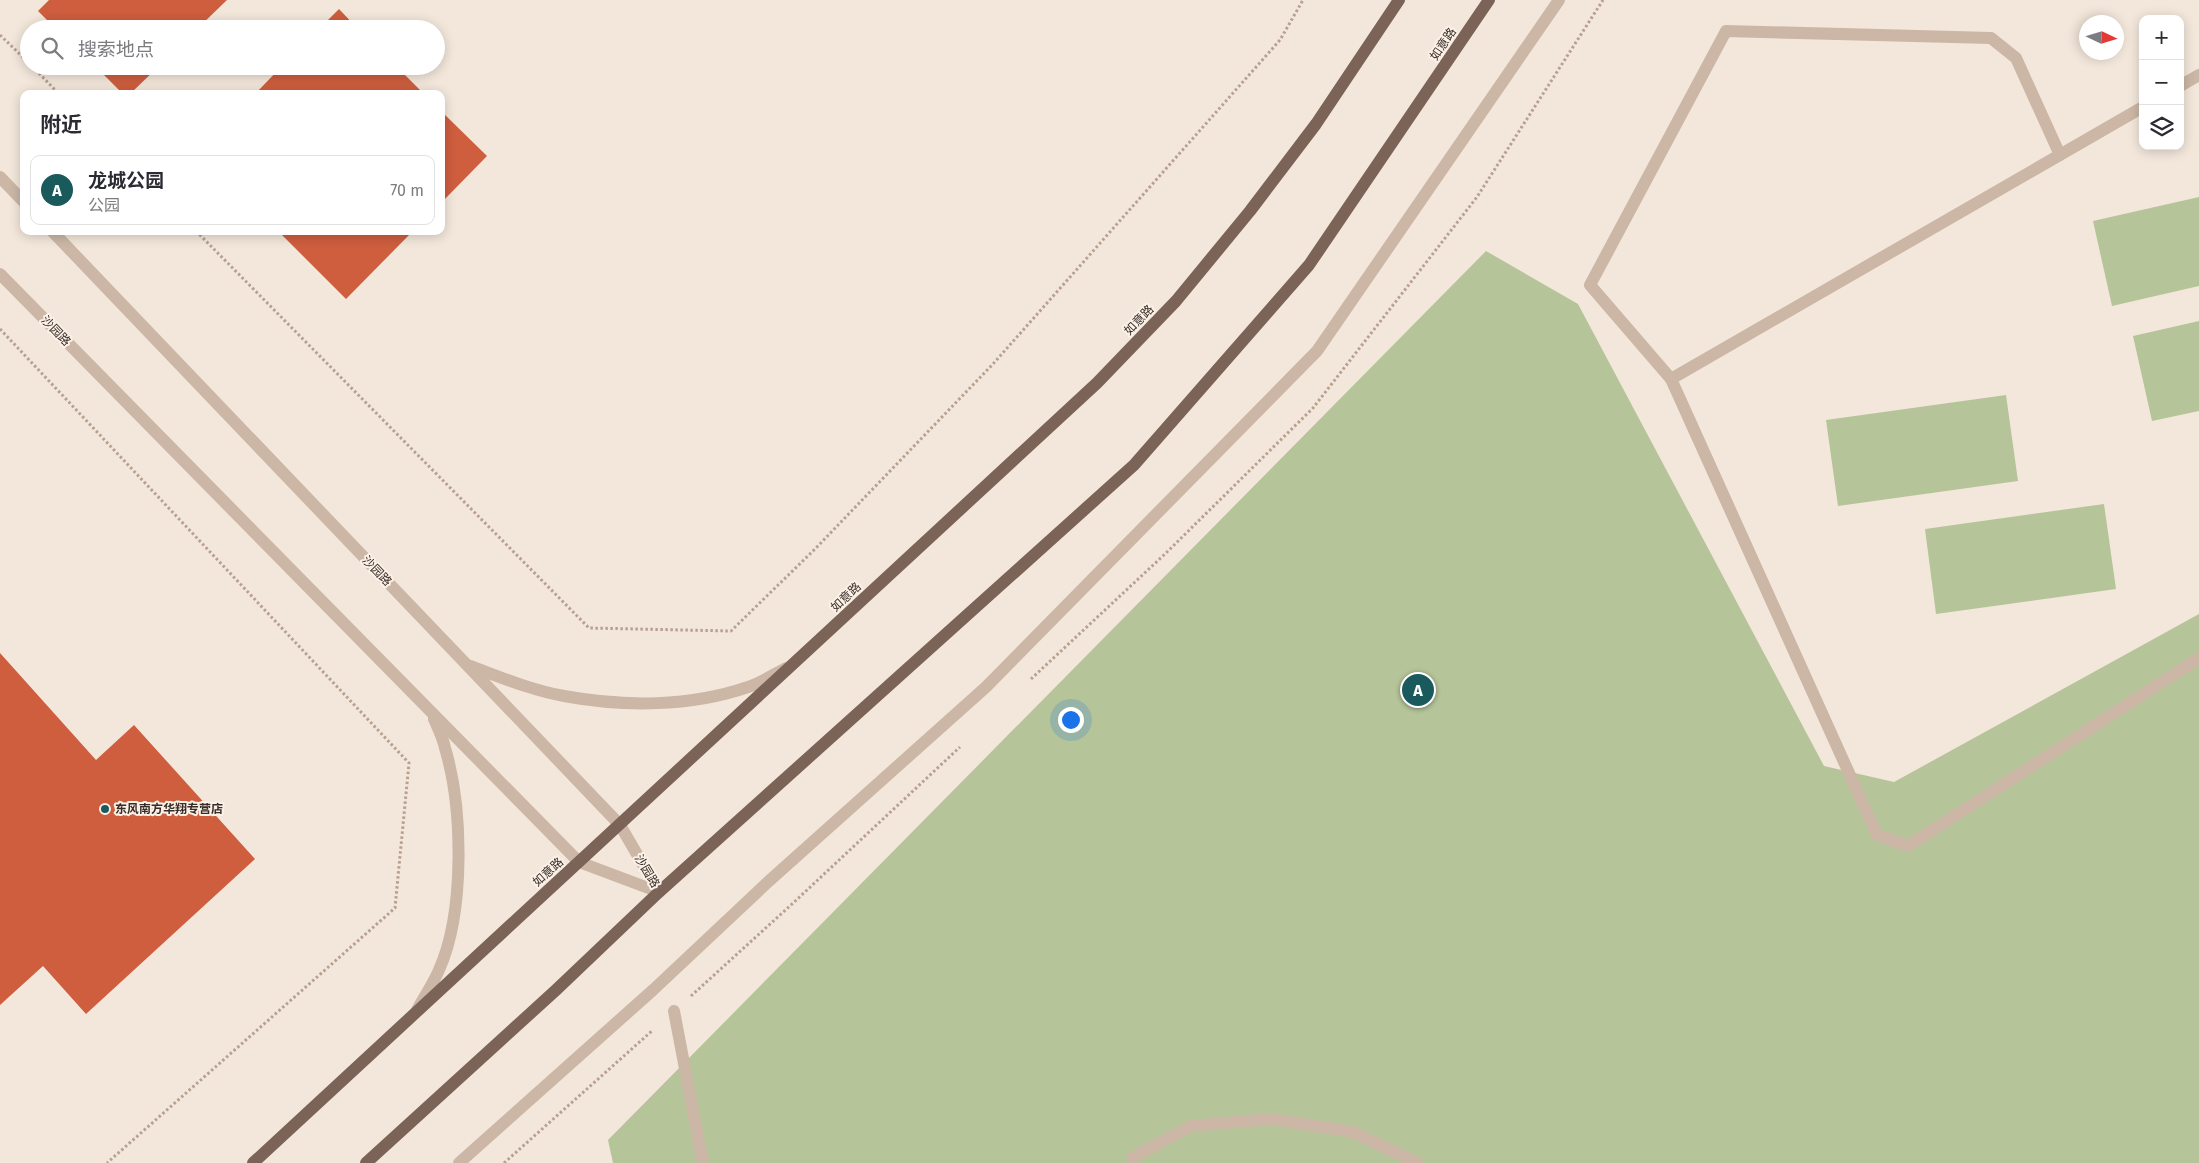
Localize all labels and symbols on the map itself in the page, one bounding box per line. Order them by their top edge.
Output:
north arrow [2079,15,2124,60]
street label: 如意路 [1427,25,1459,63]
street label: 如意路 [1121,302,1157,338]
street label: 沙园路 [38,313,74,349]
street label: 沙园路 [359,553,395,589]
street label: 如意路 [828,580,864,614]
pin: A [1402,671,1434,709]
your location [1058,707,1084,733]
place label: 东风南方华翔专营店 [115,802,223,816]
marker: 东风南方华翔专营店 [99,803,111,815]
street label: 沙园路 [632,852,662,890]
street label: 如意路 [530,855,566,889]

